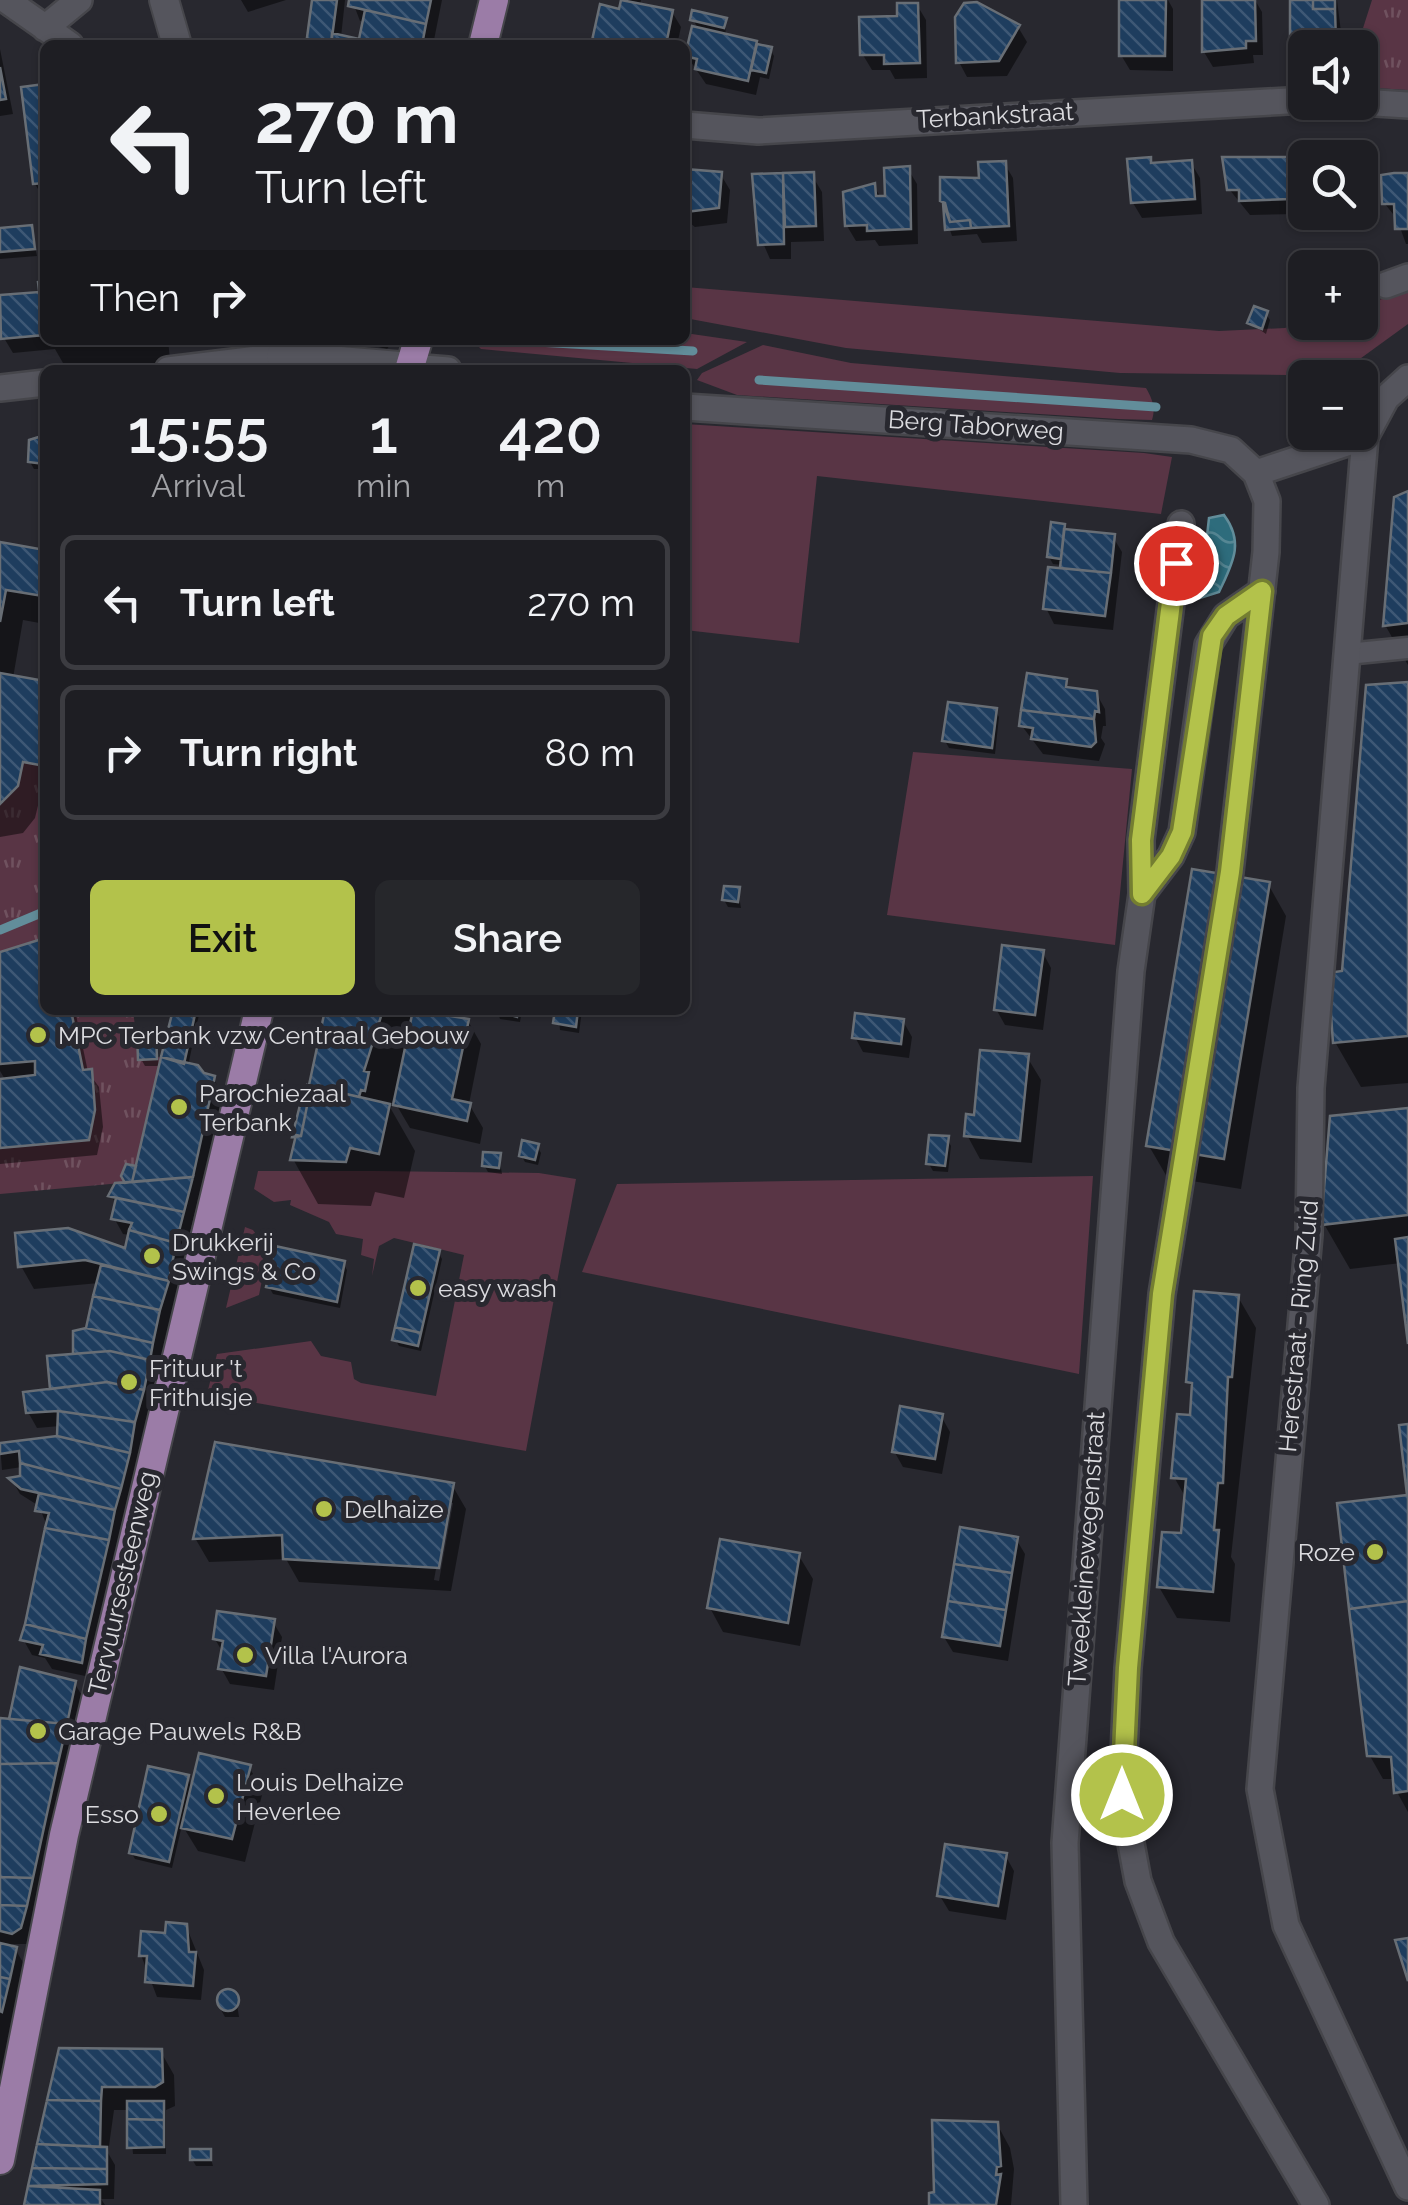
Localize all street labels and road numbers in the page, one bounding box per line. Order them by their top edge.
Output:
street label: Terbankstraat [916,96,1075,134]
street label: Berg Taborweg [887,404,1065,446]
street label: Herestraat - Ring Zuid [1272,1199,1324,1453]
street label: Tweekleinewegenstraat [1061,1410,1111,1687]
street label: Tervuursesteenweg [82,1468,162,1698]

